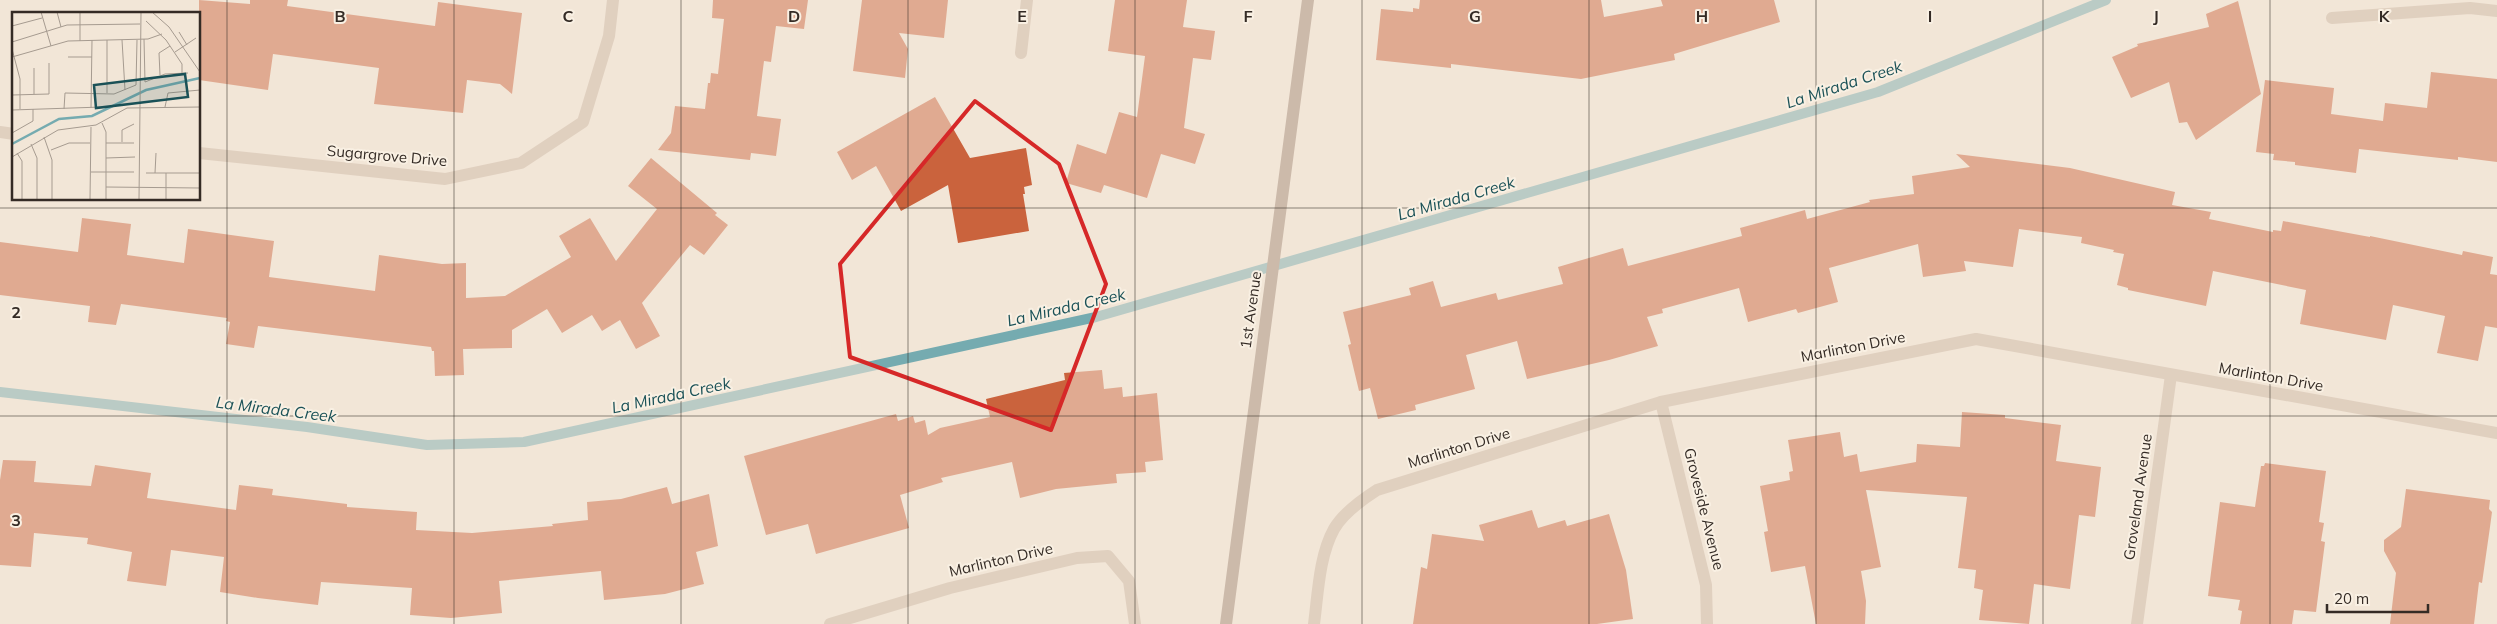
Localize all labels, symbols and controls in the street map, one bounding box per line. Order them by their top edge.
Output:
text: B [334,6,346,26]
text: C [563,6,574,26]
text: D [788,6,800,26]
text: E [1017,6,1027,26]
text: F [1243,6,1253,26]
text: G [1469,6,1481,26]
text: H [1696,6,1708,26]
text: I [1928,6,1932,26]
text: J [2153,6,2159,26]
text: K [2379,6,2391,26]
inset map [12,12,200,200]
water label: La Mirada Creek [1783,56,1905,112]
street label: Sugargrove Drive [326,141,448,170]
water label: La Mirada Creek [1395,171,1518,224]
street label: 1st Avenue [1236,270,1265,350]
water label: La Mirada Creek [1005,283,1128,330]
text: 2 [11,302,21,322]
street label: Marlinton Drive [1799,327,1907,366]
street label: Marlinton Drive [2217,358,2325,395]
water label: La Mirada Creek [610,372,733,417]
water label: La Mirada Creek [215,392,338,426]
street label: Marlinton Drive [1405,423,1512,472]
street label: Groveland Avenue [2119,433,2156,561]
street label: Groveside Avenue [1680,446,1729,572]
text: 3 [11,510,21,530]
street label: Marlinton Drive [947,538,1055,581]
scale bar [2327,582,2428,614]
text: 20 m [2334,589,2369,608]

